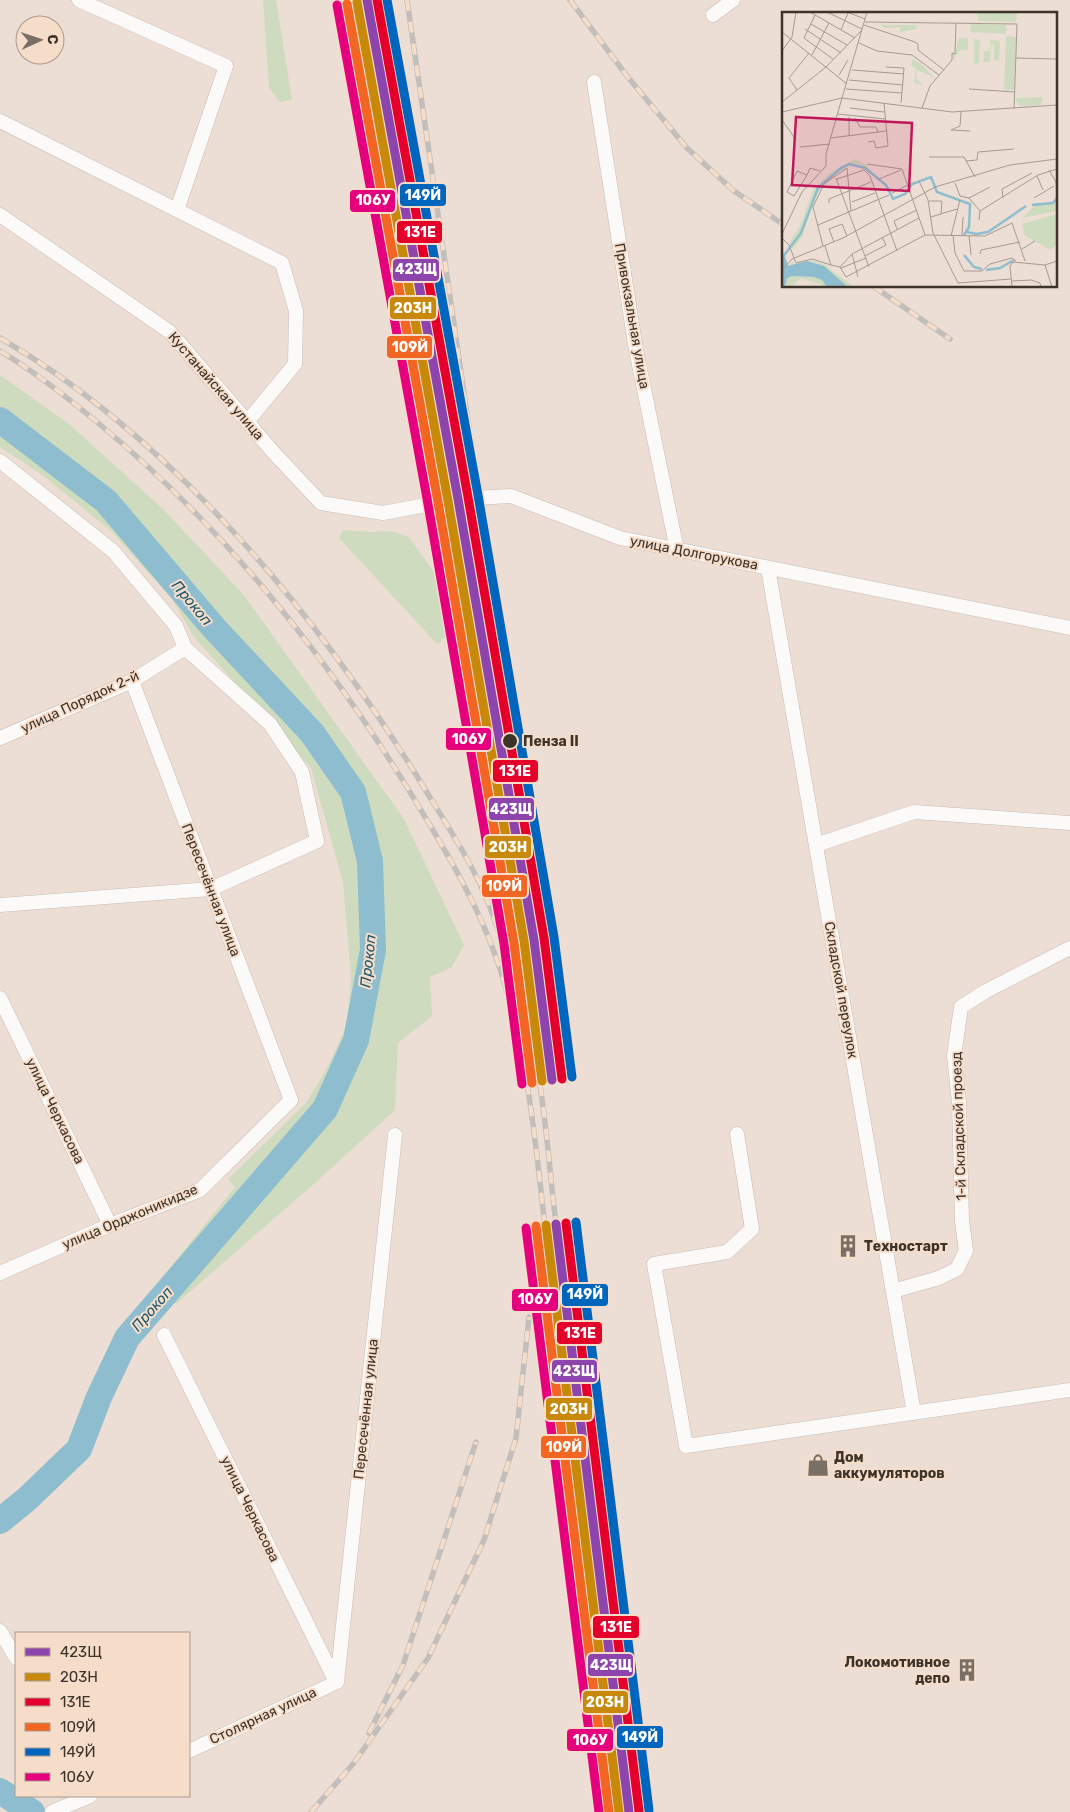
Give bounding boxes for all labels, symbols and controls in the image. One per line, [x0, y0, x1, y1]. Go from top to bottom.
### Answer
inset map [782, 12, 1058, 288]
north arrow [15, 15, 65, 65]
text: С [44, 34, 61, 45]
line badge: 149Й [399, 183, 447, 207]
text: 149Й [405, 186, 441, 204]
line badge: 106У [349, 189, 396, 213]
text: 106У [356, 192, 391, 209]
line badge: 131Е [396, 220, 443, 244]
text: 131Е [404, 224, 436, 241]
street label: Привокзальная улица [611, 242, 653, 390]
line badge: 423Щ [392, 258, 440, 282]
text: 423Щ [395, 261, 437, 278]
line badge: 203Н [389, 296, 437, 320]
text: 203Н [394, 300, 432, 317]
street label: Кустанайская улица [165, 329, 267, 443]
line badge: 109Й [386, 335, 433, 359]
text: 109Й [392, 338, 428, 356]
street label: улица Долгорукова [629, 532, 759, 574]
water label: Прокоп [168, 577, 216, 629]
street label: улица Порядок 2-й [18, 667, 142, 737]
line badge: 106У [445, 727, 492, 751]
text: 106У [452, 731, 487, 748]
marker: Пенза II [501, 732, 519, 750]
place label: Пенза II [523, 733, 579, 750]
line badge: 131Е [492, 759, 539, 783]
text: 131Е [499, 763, 531, 780]
line badge: 423Щ [488, 797, 535, 821]
text: 423Щ [490, 801, 532, 818]
street label: Пересечённая улица [178, 821, 244, 959]
line badge: 203Н [484, 835, 532, 859]
text: 203Н [489, 839, 527, 856]
line badge: 109Й [481, 874, 528, 898]
text: 109Й [486, 877, 522, 895]
street label: Складской переулок [821, 920, 862, 1060]
water label: Прокоп [356, 933, 380, 988]
street label: 1-й Складской проезд [948, 1051, 970, 1201]
street label: улица Черкасова [22, 1055, 88, 1167]
street label: улица Орджоникидзе [60, 1181, 200, 1253]
building icon: Техностарт [835, 1233, 861, 1259]
place label: Техностарт [864, 1238, 948, 1255]
water label: Прокоп [128, 1283, 176, 1335]
line badge: 149Й [561, 1283, 609, 1307]
text: 149Й [567, 1285, 603, 1303]
line badge: 106У [511, 1288, 559, 1312]
text: 106У [518, 1291, 553, 1308]
line badge: 131Е [556, 1321, 603, 1345]
text: 131Е [564, 1325, 596, 1342]
street label: Пересечённая улица [350, 1338, 382, 1480]
line badge: 423Щ [551, 1359, 598, 1383]
text: 423Щ [553, 1363, 595, 1380]
line badge: 203Н [545, 1397, 593, 1421]
text: 203Н [550, 1401, 588, 1418]
line badge: 109Й [540, 1435, 587, 1459]
text: 109Й [546, 1438, 582, 1456]
place label: Дом аккумуляторов [834, 1449, 945, 1482]
shop icon: Дом аккумуляторов [805, 1452, 831, 1478]
street label: улица Черкасова [217, 1453, 283, 1565]
line badge: 131Е [592, 1615, 640, 1639]
text: 131Е [600, 1619, 632, 1636]
legend [15, 1632, 190, 1797]
text: 423Щ [60, 1643, 102, 1661]
line badge: 423Щ [587, 1653, 634, 1677]
place label: Локомотивное депо [844, 1654, 950, 1687]
text: 423Щ [590, 1657, 632, 1674]
building icon: Локомотивное депо [954, 1657, 980, 1683]
text: 203Н [60, 1668, 98, 1686]
street label: Столярная улица [207, 1684, 319, 1748]
line badge: 203Н [582, 1690, 629, 1714]
text: 131Е [60, 1693, 91, 1711]
text: 203Н [586, 1694, 624, 1711]
text: 109Й [60, 1718, 96, 1736]
line badge: 149Й [616, 1725, 664, 1749]
line badge: 106У [566, 1728, 614, 1752]
text: 149Й [622, 1728, 658, 1746]
text: 106У [573, 1732, 608, 1749]
text: 149Й [60, 1743, 96, 1761]
text: 106У [60, 1768, 94, 1786]

